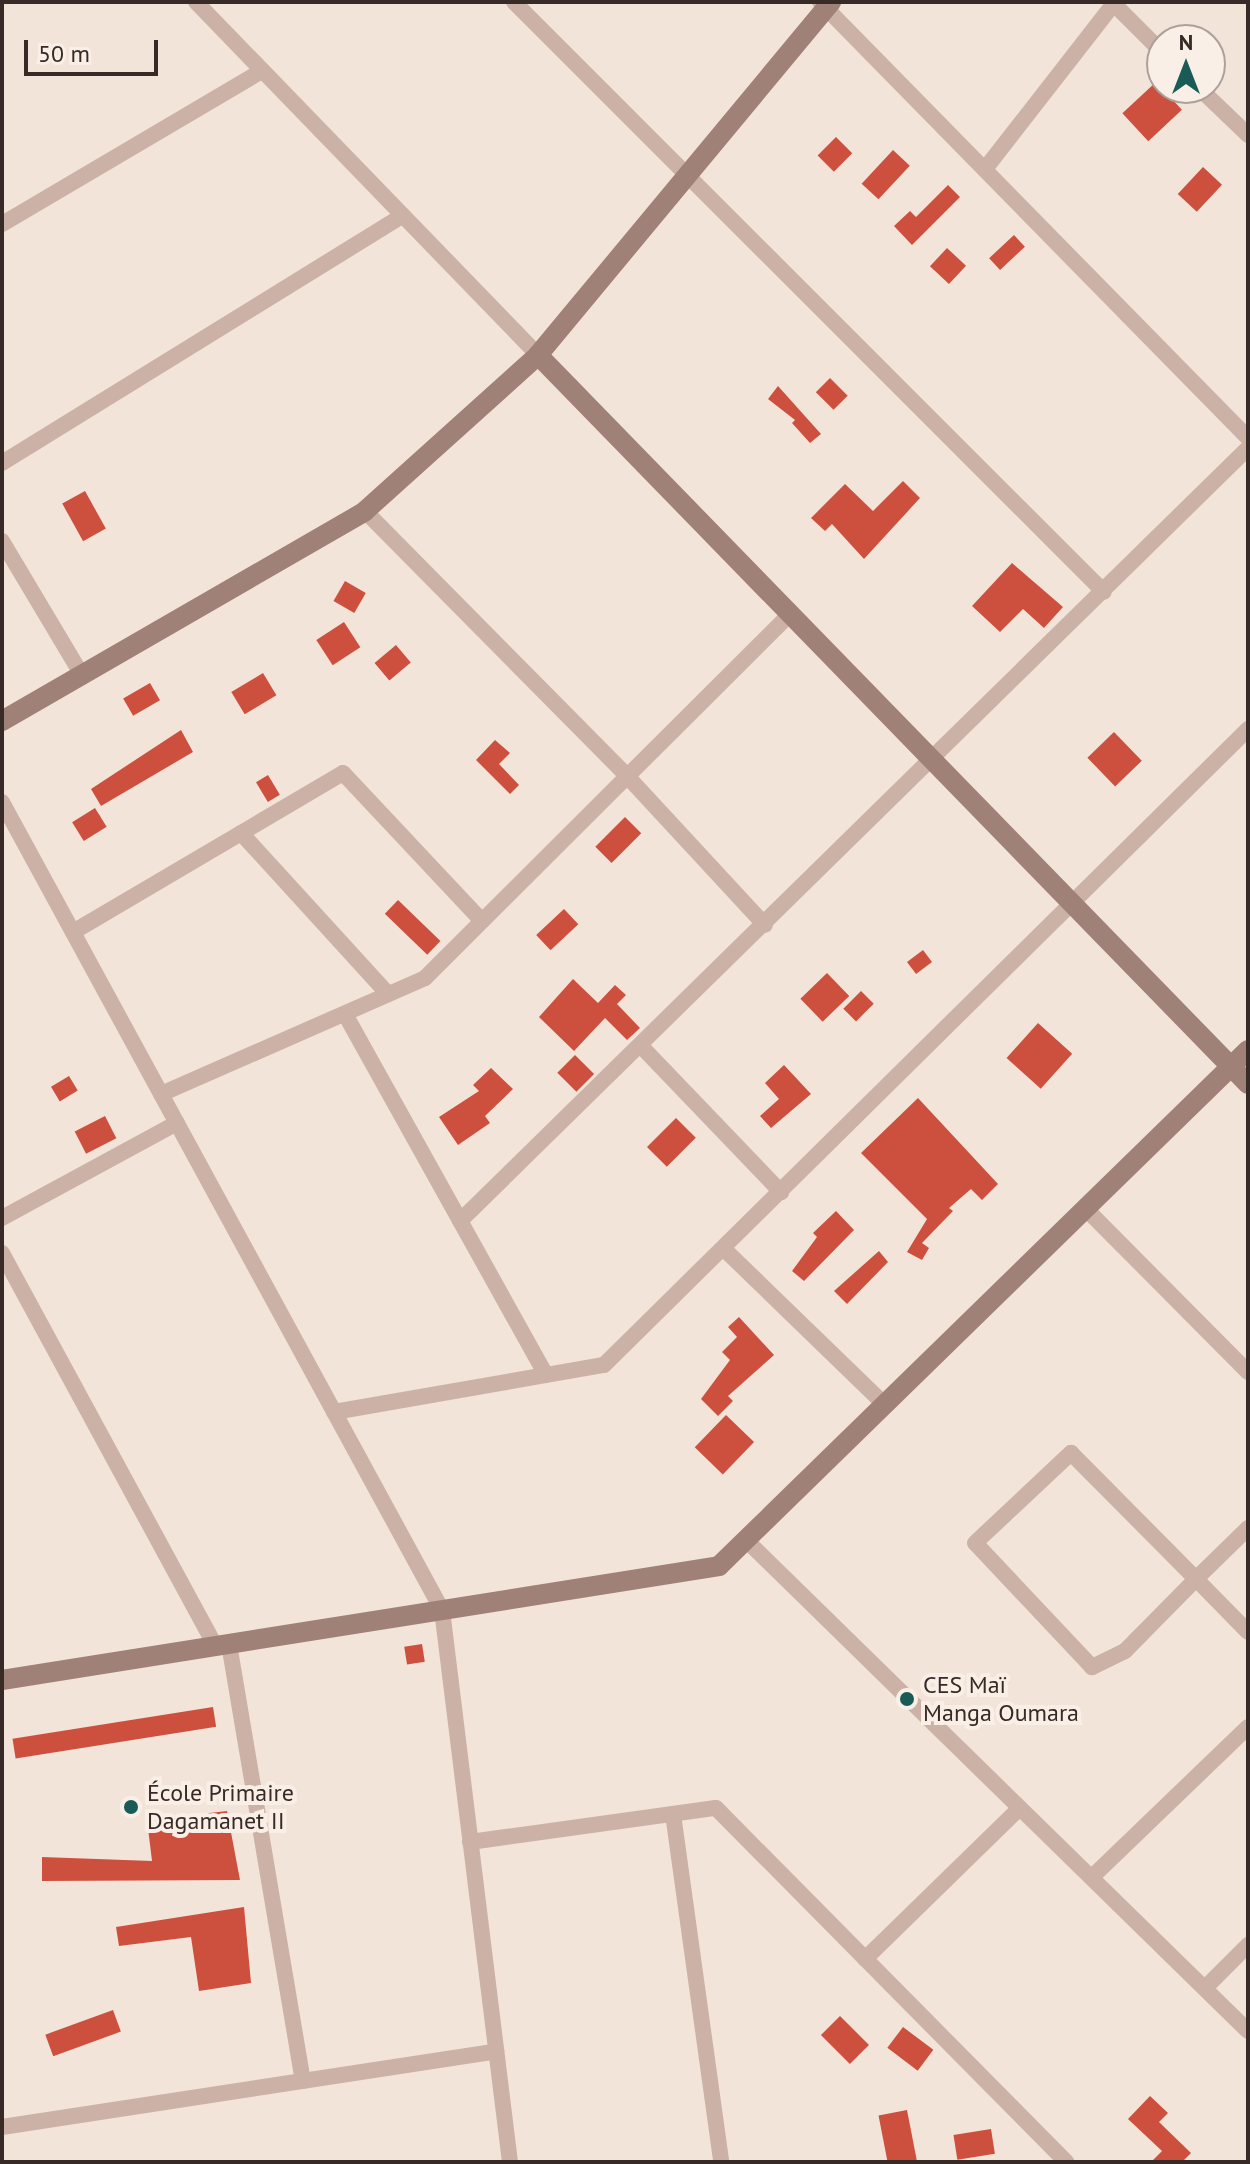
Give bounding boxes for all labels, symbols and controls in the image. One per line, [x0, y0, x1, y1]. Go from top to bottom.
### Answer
scale bar [28, 24, 162, 74]
north arrow [1146, 24, 1226, 104]
text: N [1179, 28, 1193, 56]
text: 50 m [38, 38, 90, 69]
place label: CES Maï Manga Oumara [923, 1671, 1079, 1727]
marker: CES Maï Manga Oumara [898, 1690, 916, 1708]
place label: École Primaire Dagamanet II [147, 1779, 294, 1835]
marker: École Primaire Dagamanet II [122, 1798, 140, 1816]

